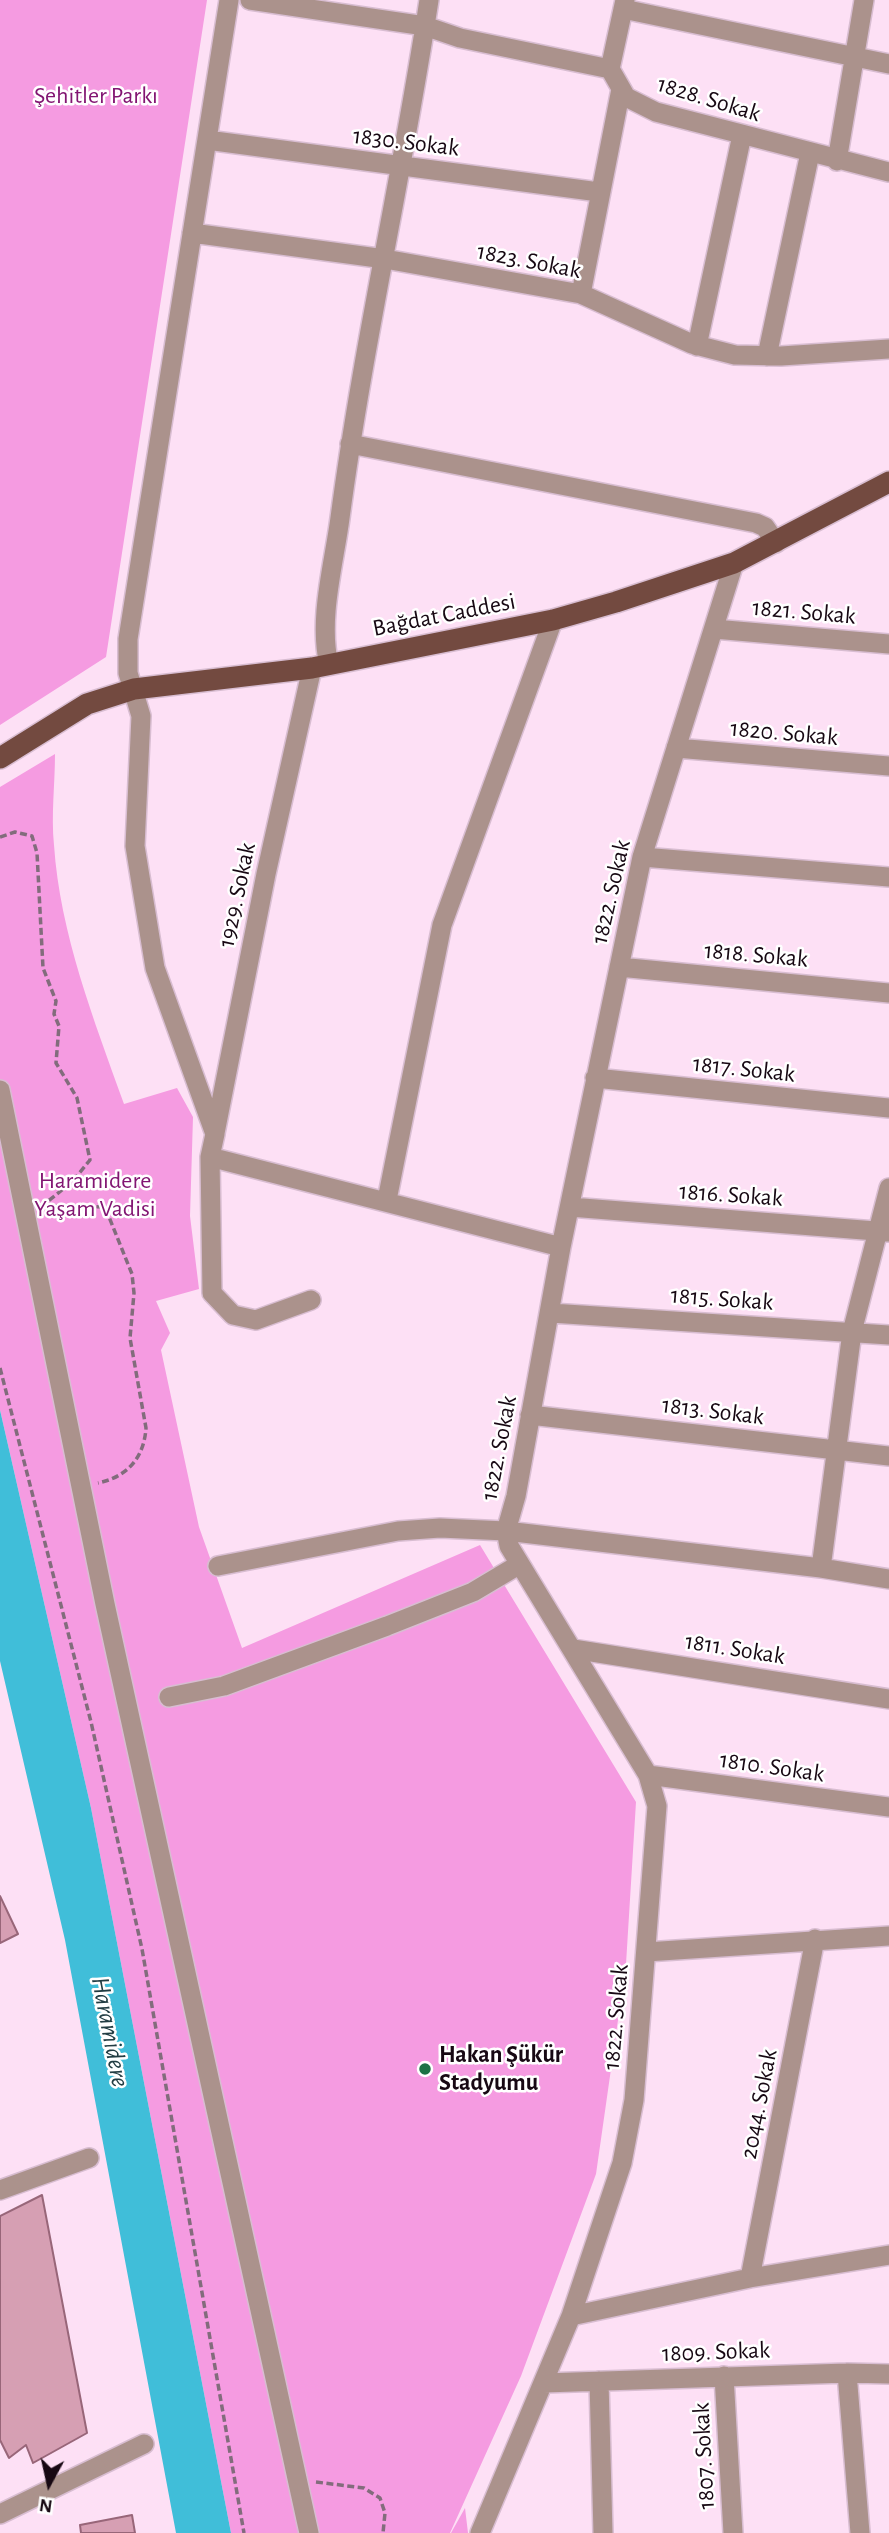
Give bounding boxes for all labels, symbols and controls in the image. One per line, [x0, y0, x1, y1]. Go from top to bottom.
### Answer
street label: 1828. Sokak [654, 70, 764, 128]
park label: Şehitler Parkı [34, 82, 158, 110]
street label: 1830. Sokak [351, 121, 461, 163]
street label: 1823. Sokak [475, 237, 583, 285]
street label: Bağdat Caddesi [370, 587, 518, 643]
street label: 1821. Sokak [751, 593, 857, 631]
street label: 1820. Sokak [729, 714, 839, 752]
street label: 1822. Sokak [585, 837, 637, 947]
street label: 1929. Sokak [212, 840, 262, 950]
street label: 1818. Sokak [703, 936, 809, 974]
street label: 1817. Sokak [692, 1049, 796, 1089]
park label: Haramidere Yaşam Vadisi [34, 1167, 156, 1223]
street label: 1816. Sokak [678, 1177, 784, 1213]
street label: 1815. Sokak [670, 1281, 774, 1317]
street label: 1813. Sokak [660, 1390, 766, 1432]
street label: 1822. Sokak [475, 1393, 523, 1503]
street label: 1811. Sokak [683, 1627, 787, 1671]
street label: 1810. Sokak [718, 1745, 826, 1789]
street label: 1822. Sokak [597, 1963, 635, 2071]
water label: Haramidere [84, 1974, 136, 2090]
place label: Hakan Şükür Stadyumu [439, 2041, 563, 2097]
street label: 2044. Sokak [734, 2047, 784, 2161]
marker: Hakan Şükür Stadyumu [417, 2061, 433, 2077]
street label: 1809. Sokak [661, 2336, 771, 2368]
street label: 1807. Sokak [687, 2402, 721, 2510]
north arrow [14, 2449, 84, 2519]
text: N [38, 2495, 54, 2516]

